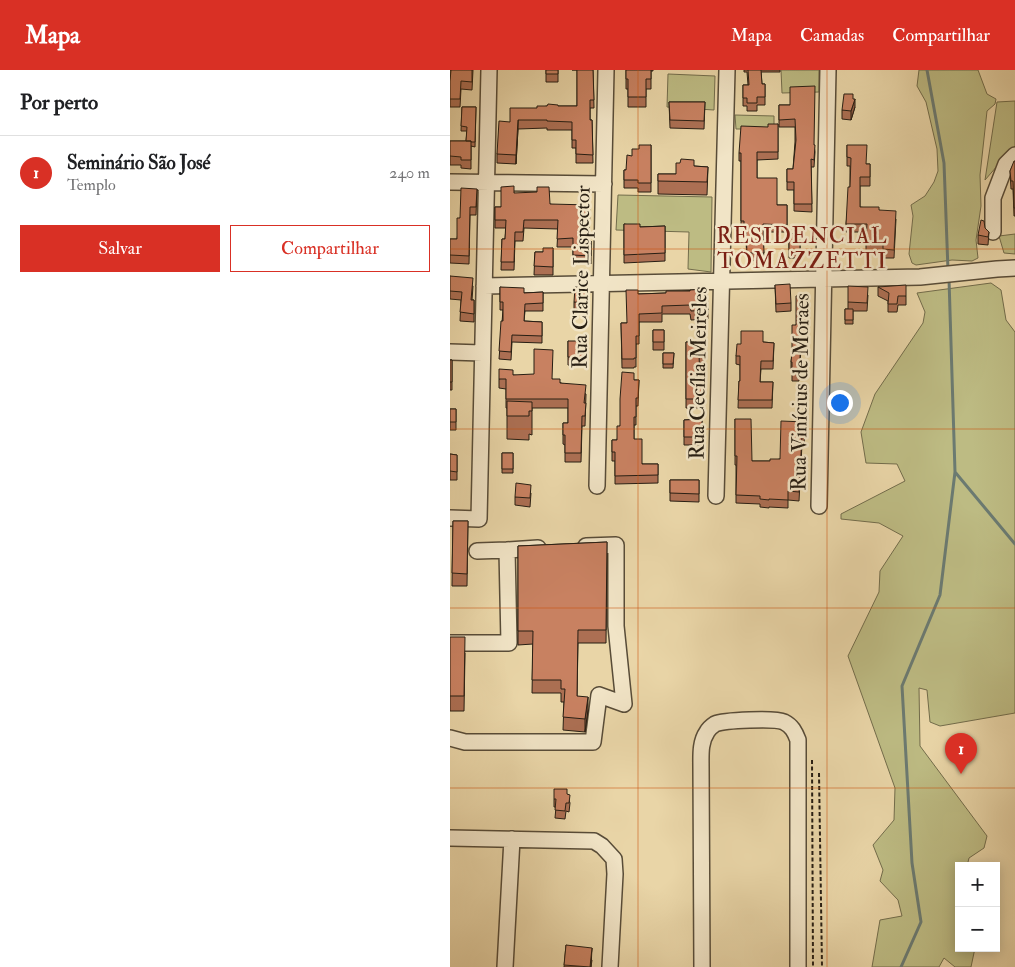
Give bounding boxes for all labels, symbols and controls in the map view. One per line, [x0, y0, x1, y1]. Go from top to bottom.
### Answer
text: Mapa [25, 20, 80, 51]
text: Mapa [731, 24, 772, 47]
text: Camadas [800, 24, 864, 47]
text: Compartilhar [892, 24, 990, 47]
text: Por perto [20, 89, 98, 116]
text: Seminário São José [67, 151, 211, 175]
text: 1 [33, 163, 39, 183]
text: 240 m [389, 163, 430, 183]
text: Templo [67, 175, 116, 195]
street label: Rua Clarice Lispector [566, 185, 597, 369]
district label: RESIDENCIAL TOMAZZETTI [716, 222, 888, 275]
button: Salvar [20, 225, 220, 272]
button: Compartilhar [230, 225, 430, 272]
street label: Rua Cecília Meireles [683, 286, 714, 460]
street label: Rua Vinícius de Moraes [785, 293, 816, 491]
your location [827, 390, 853, 416]
pin: 1 [945, 733, 977, 774]
map controls [955, 862, 1000, 952]
button: + [955, 862, 1000, 907]
button: − [955, 907, 1000, 952]

